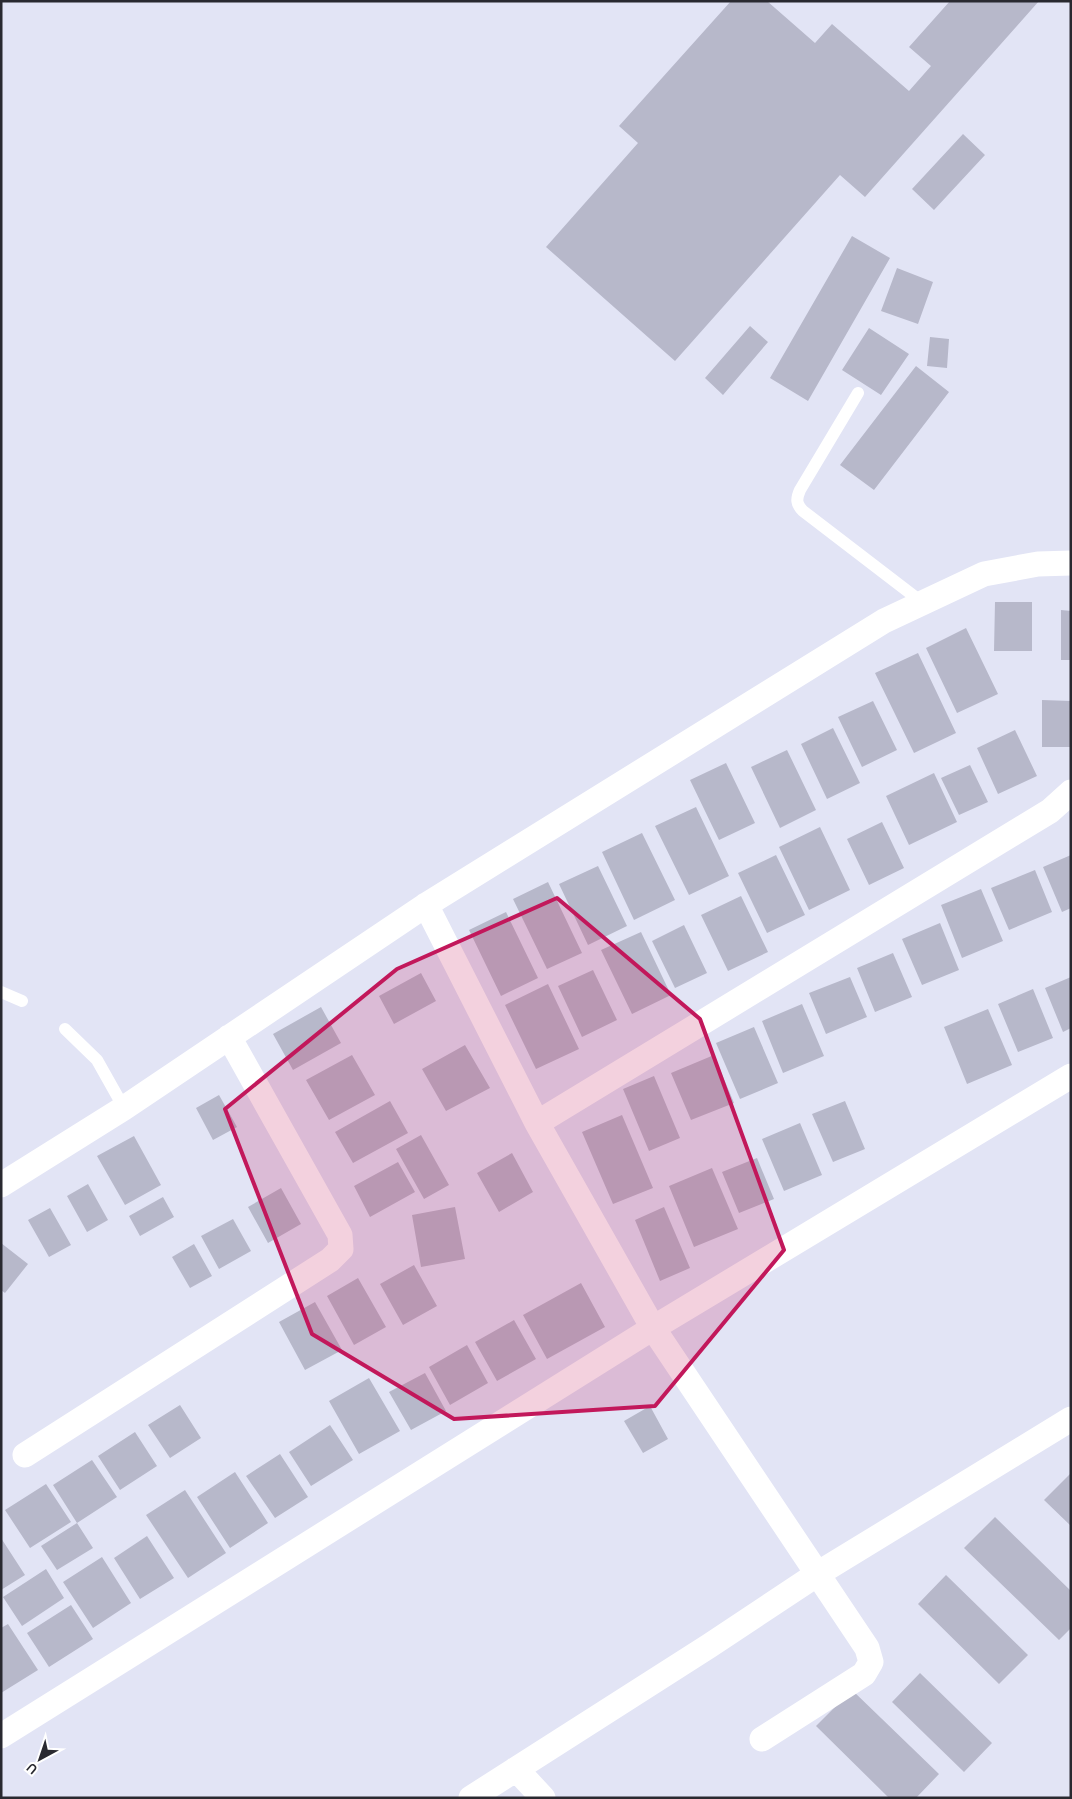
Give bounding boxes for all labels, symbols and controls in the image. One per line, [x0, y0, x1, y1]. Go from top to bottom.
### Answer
north arrow [15, 1734, 65, 1784]
text: U [23, 1759, 41, 1778]

